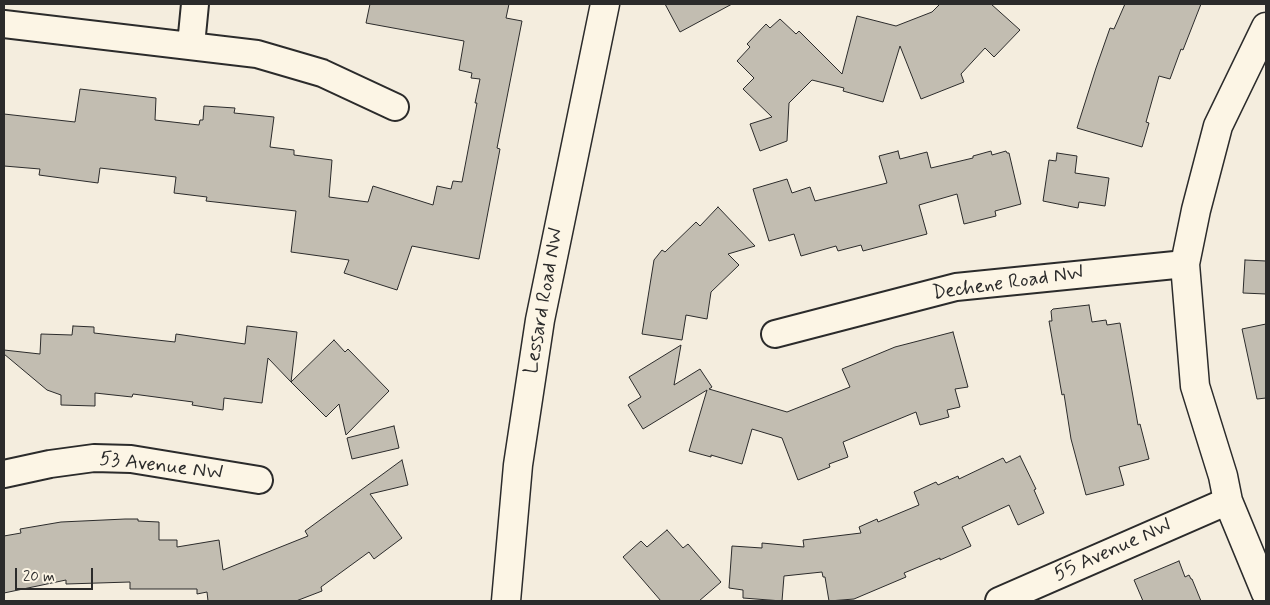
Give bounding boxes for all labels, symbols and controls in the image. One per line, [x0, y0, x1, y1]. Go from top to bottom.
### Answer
street label: Lessard Road NW [520, 226, 570, 376]
street label: Dechene Road NW [931, 262, 1085, 306]
street label: 53 Avenue NW [98, 448, 224, 486]
street label: 55 Avenue NW [1051, 514, 1175, 588]
scale bar [18, 558, 95, 590]
text: 20 m [23, 567, 55, 587]

